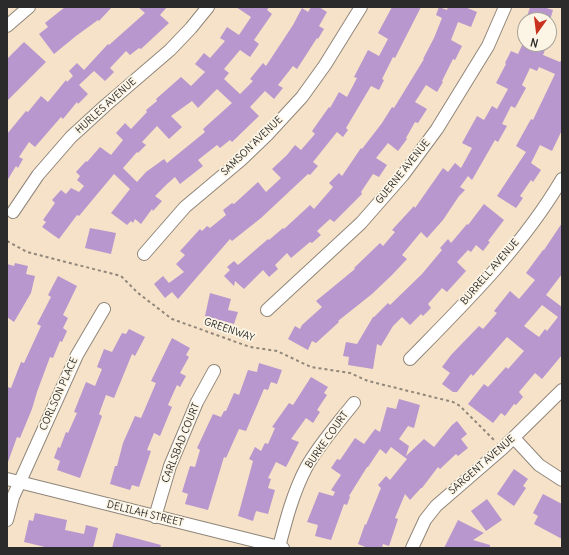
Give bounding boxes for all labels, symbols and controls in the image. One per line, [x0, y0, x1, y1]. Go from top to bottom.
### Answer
north arrow [517, 12, 557, 52]
text: N [529, 35, 540, 50]
street label: HURLES AVENUE [73, 76, 139, 136]
street label: SAMSON AVENUE [219, 114, 285, 178]
street label: GUERNE AVENUE [373, 137, 433, 207]
street label: BURRELL AVENUE [458, 237, 522, 307]
street label: GREENWAY [202, 316, 256, 344]
street label: CORLSON PLACE [38, 356, 80, 432]
street label: CARLSBAD COURT [159, 401, 203, 485]
street label: BURKE COURT [303, 409, 351, 471]
street label: SARGENT AVENUE [446, 433, 518, 497]
street label: DELILAH STREET [106, 499, 184, 529]

